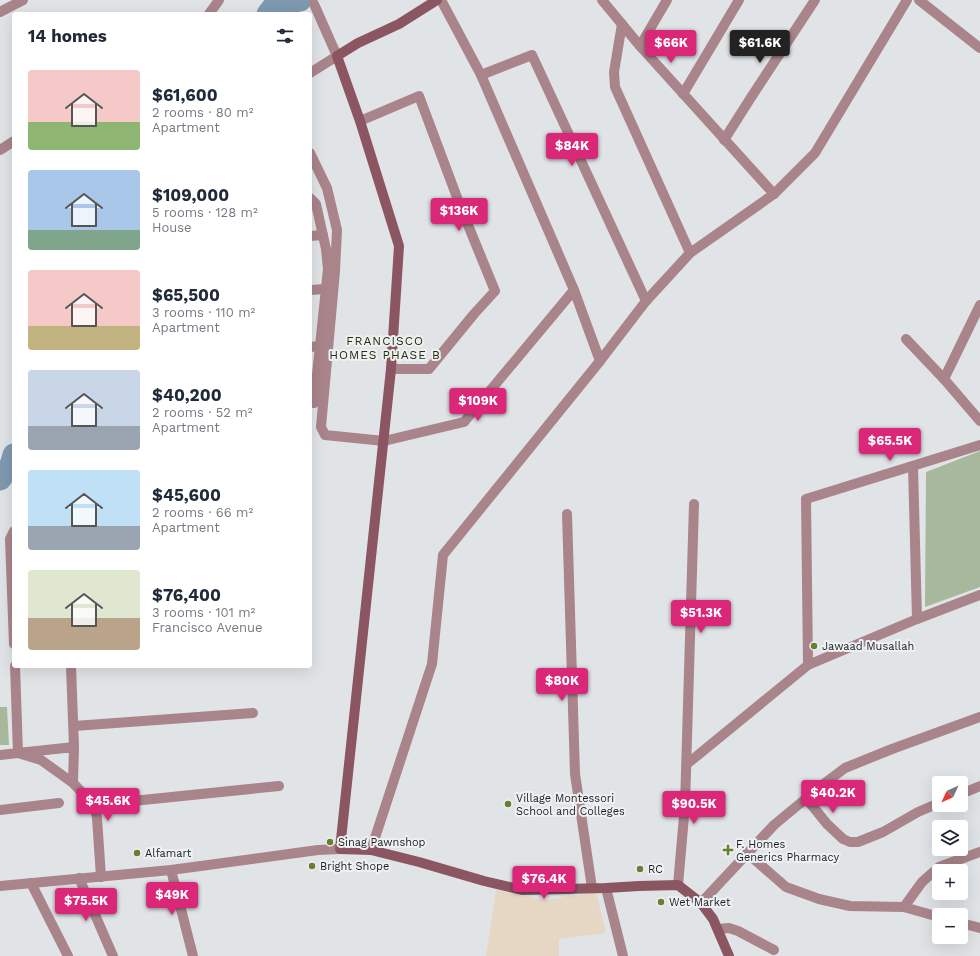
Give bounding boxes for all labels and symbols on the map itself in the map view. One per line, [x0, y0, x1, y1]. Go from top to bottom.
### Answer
pin: $66K [647, 30, 695, 64]
pin: $61.6K [727, 30, 793, 64]
pin: $84K [548, 133, 596, 167]
pin: $136K [431, 198, 487, 232]
district label: FRANCISCO HOMES PHASE B [329, 334, 441, 362]
pin: $109K [450, 388, 506, 422]
pin: $65.5K [857, 428, 923, 462]
pin: $51.3K [668, 600, 734, 634]
place label: Jawaad Musallah [822, 640, 914, 653]
marker: Jawaad Musallah [809, 641, 819, 651]
pin: $80K [538, 668, 586, 702]
north arrow [932, 776, 968, 812]
pin: $40.2K [800, 780, 866, 814]
pin: $45.6K [75, 788, 141, 822]
pin: $90.5K [661, 791, 727, 825]
place label: Village Montessori School and Colleges [516, 792, 625, 818]
marker: Village Montessori School and Colleges [503, 799, 513, 809]
place label: Sinag Pawnshop [338, 836, 426, 849]
marker: Sinag Pawnshop [325, 837, 335, 847]
place label: F. Homes Generics Pharmacy [736, 838, 839, 864]
marker: F. Homes Generics Pharmacy [723, 845, 733, 855]
place label: Alfamart [145, 847, 192, 860]
marker: Alfamart [132, 848, 142, 858]
place label: Bright Shope [320, 860, 389, 873]
marker: Bright Shope [307, 861, 317, 871]
place label: RC [648, 863, 663, 876]
marker: RC [635, 864, 645, 874]
pin: $76.4K [511, 866, 577, 900]
pin: $49K [148, 882, 196, 916]
pin: $75.5K [53, 888, 119, 922]
place label: Wet Market [669, 896, 731, 909]
marker: Wet Market [656, 897, 666, 907]

